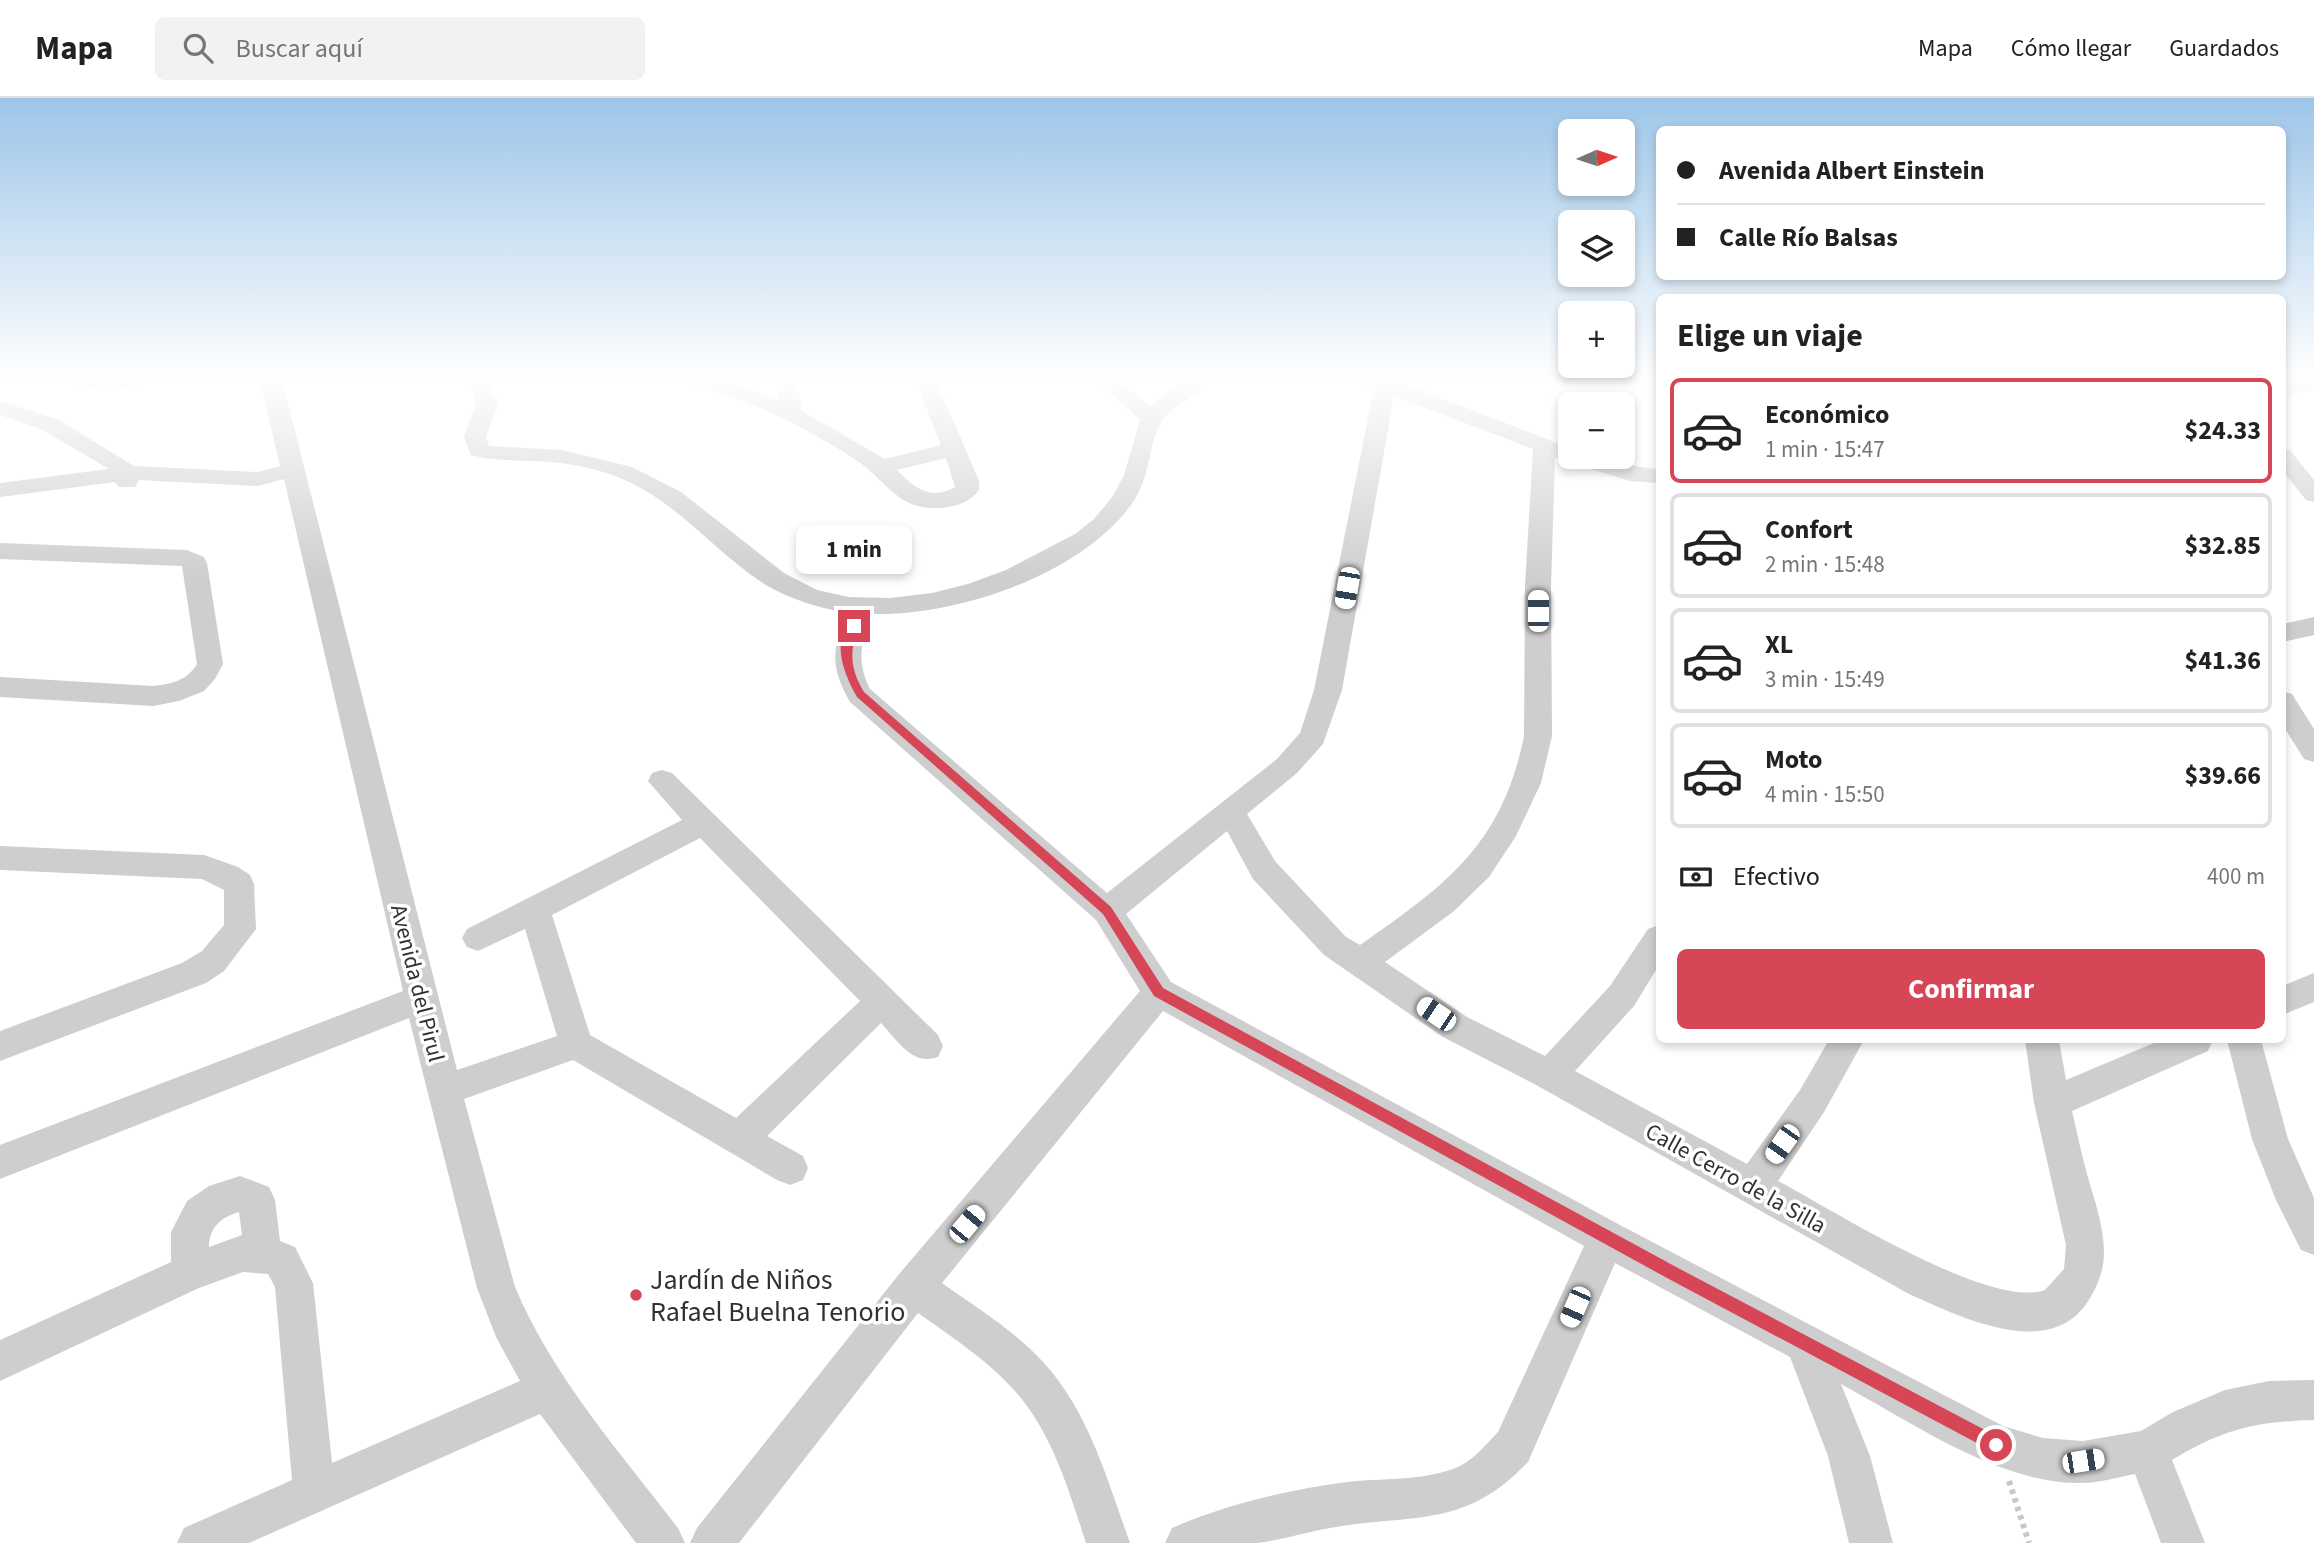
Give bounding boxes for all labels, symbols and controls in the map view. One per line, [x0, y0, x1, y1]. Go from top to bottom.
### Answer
search box [155, 17, 645, 80]
text: Mapa [35, 25, 113, 72]
icon: search [179, 29, 217, 67]
text: Buscar aquí [235, 30, 363, 67]
text: Mapa [1918, 31, 1973, 66]
text: Cómo llegar [2011, 31, 2131, 66]
text: Guardados [2169, 31, 2279, 66]
north arrow [1558, 119, 1634, 196]
map controls [1558, 119, 1635, 469]
text: Avenida Albert Einstein [1719, 152, 1985, 189]
button: layers [1558, 210, 1635, 287]
text: Calle Río Balsas [1719, 219, 1898, 256]
button: + [1558, 301, 1635, 378]
text: Elige un viaje [1677, 313, 1863, 359]
button: − [1558, 392, 1635, 469]
text: Económico [1765, 396, 1890, 433]
icon: car [1681, 399, 1744, 462]
text: $24.33 [2185, 412, 2261, 449]
text: 1 min · 15:47 [1765, 433, 1885, 466]
text: Confort [1765, 511, 1853, 548]
icon: car [1681, 514, 1744, 577]
callout: 1 min [796, 524, 912, 574]
text: $32.85 [2185, 527, 2261, 564]
text: 1 min [826, 533, 882, 566]
text: 2 min · 15:48 [1765, 548, 1885, 581]
car [1334, 565, 1361, 611]
car [1528, 590, 1549, 632]
route end [838, 610, 870, 642]
text: XL [1765, 626, 1793, 663]
icon: car [1681, 629, 1744, 692]
text: $41.36 [2185, 642, 2261, 679]
text: 3 min · 15:49 [1765, 663, 1885, 696]
text: Moto [1765, 741, 1822, 778]
icon: car [1681, 744, 1744, 807]
text: $39.66 [2185, 757, 2261, 794]
text: 4 min · 15:50 [1765, 778, 1885, 811]
icon: cash [1677, 858, 1715, 896]
text: Efectivo [1733, 858, 1820, 895]
text: 400 m [2207, 860, 2265, 893]
street label: Avenida del Pirul [382, 901, 453, 1065]
button: Confirmar [1677, 949, 2265, 1029]
car [1413, 994, 1460, 1034]
street label: Calle Cerro de la Silla [1639, 1115, 1832, 1242]
car [1762, 1121, 1803, 1167]
car [946, 1201, 989, 1247]
place label: Jardín de Niños Rafael Buelna Tenorio [650, 1260, 905, 1332]
car [1557, 1284, 1594, 1330]
marker: Jardín de Niños Rafael Buelna Tenorio [628, 1287, 644, 1303]
route start [1980, 1429, 2012, 1461]
car [2061, 1447, 2106, 1475]

